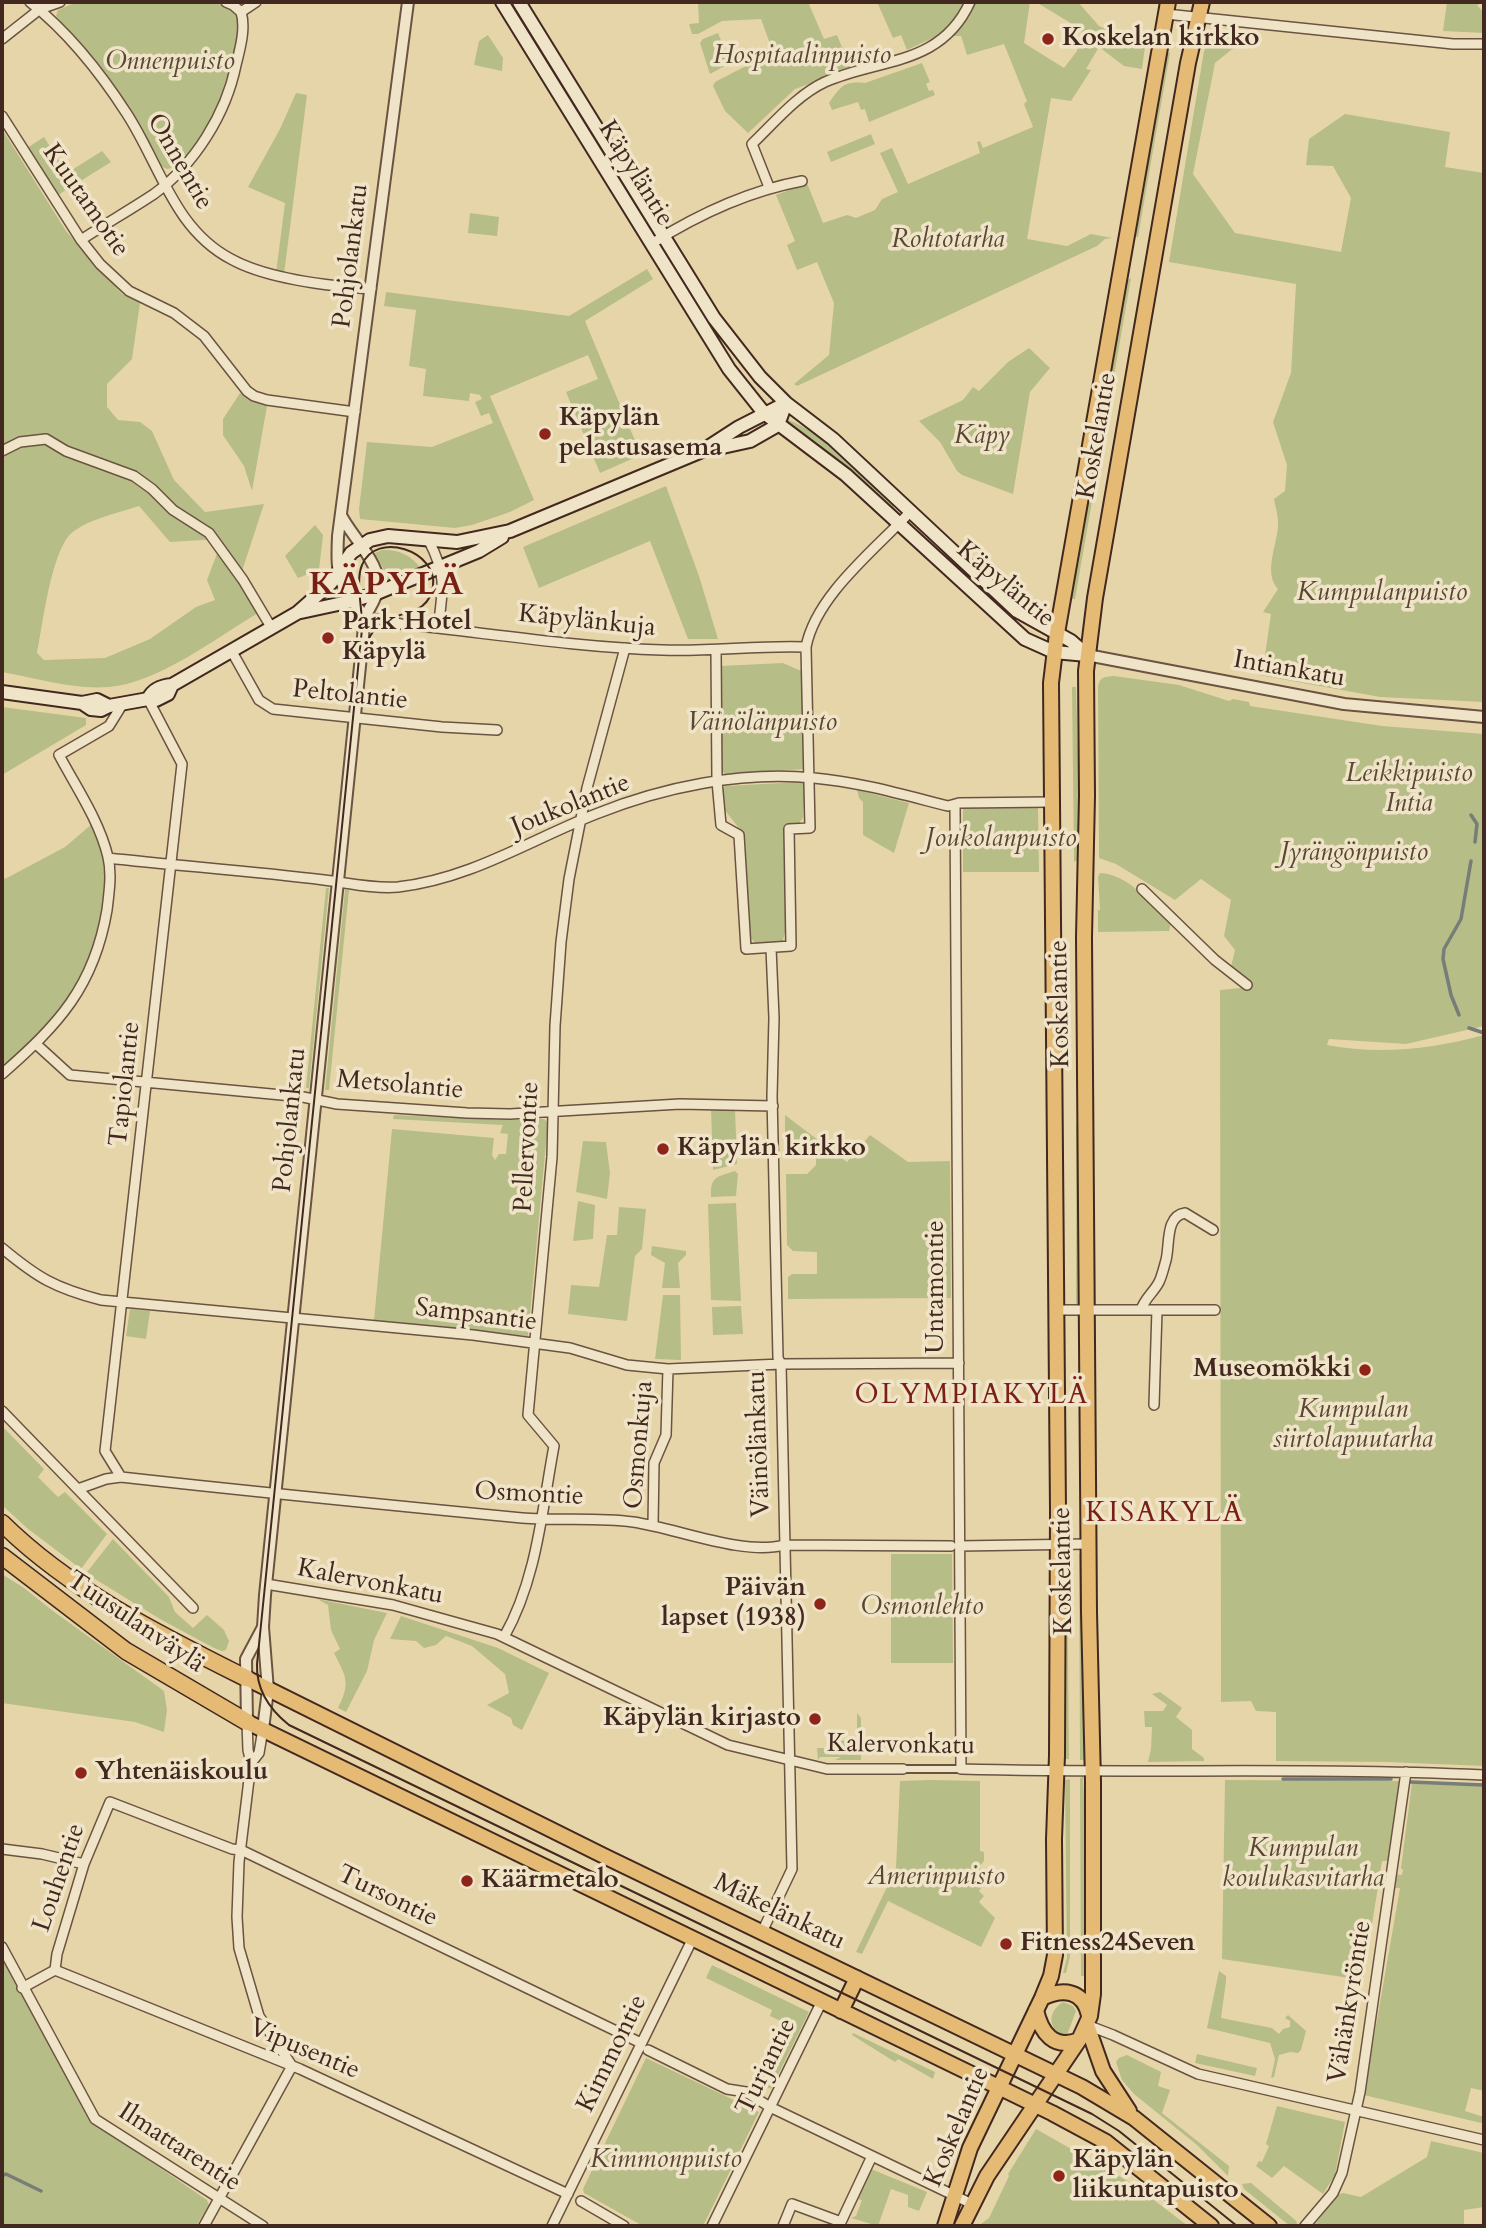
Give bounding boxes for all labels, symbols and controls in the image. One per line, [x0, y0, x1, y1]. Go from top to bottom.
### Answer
place label: Koskelan kirkko [1062, 23, 1260, 55]
marker: Koskelan kirkko [1040, 31, 1056, 47]
park label: Hospitaalinpuisto [713, 41, 891, 73]
park label: Onnenpuisto [105, 47, 235, 79]
street label: Onnentie [139, 108, 219, 216]
street label: Käpyläntie [590, 115, 680, 233]
street label: Kuutamotie [35, 139, 135, 263]
street label: Pohjolankatu [328, 182, 376, 330]
park label: Rohtotarha [891, 225, 1005, 257]
street label: Koskelantie [1072, 370, 1124, 502]
place label: Käpylän pelastusasema [559, 403, 722, 464]
park label: Käpy [954, 421, 1010, 453]
marker: Käpylän pelastusasema [537, 426, 553, 442]
street label: Käpyläntie [950, 535, 1060, 635]
district label: KÄPYLÄ [309, 566, 465, 606]
park label: Kumpulanpuisto [1297, 578, 1467, 610]
street label: Käpylänkuja [517, 599, 657, 645]
place label: Park Hotel Käpylä [342, 607, 471, 668]
marker: Park Hotel Käpylä [320, 630, 336, 646]
street label: Intiankatu [1231, 645, 1347, 695]
street label: Peltolantie [291, 674, 409, 718]
park label: Väinölänpuisto [687, 708, 837, 740]
park label: Leikkipuisto Intia [1345, 759, 1473, 820]
street label: Joukolantie [507, 768, 635, 844]
park label: Joukolanpuisto [925, 824, 1077, 856]
park label: Jyrängönpuisto [1280, 838, 1428, 870]
street label: Koskelantie [1044, 940, 1078, 1068]
street label: Tapiolantie [104, 1020, 148, 1148]
street label: Pohjolankatu [268, 1046, 314, 1194]
street label: Metsolantie [335, 1065, 465, 1107]
street label: Pellervontie [509, 1081, 547, 1213]
place label: Käpylän kirkko [677, 1133, 866, 1165]
marker: Käpylän kirkko [655, 1141, 671, 1157]
street label: Untamontie [921, 1220, 953, 1354]
street label: Sampsantie [413, 1293, 539, 1339]
place label: Museomökki [1193, 1354, 1351, 1386]
marker: Museomökki [1357, 1362, 1373, 1378]
street label: Väinölänkatu [742, 1370, 778, 1518]
street label: Osmonkuja [619, 1380, 661, 1510]
district label: OLYMPIAKYLÄ [856, 1380, 1088, 1414]
park label: Kumpulan siirtolapuutarha [1273, 1395, 1433, 1456]
street label: Osmontie [474, 1477, 584, 1513]
district label: KISAKYLÄ [1087, 1498, 1243, 1532]
street label: Koskelantie [1047, 1507, 1081, 1635]
street label: Kalervonkatu [294, 1554, 446, 1612]
street label: Tuusulanväylä [60, 1565, 210, 1681]
place label: Päivän lapset (1938) [661, 1573, 806, 1634]
park label: Osmonlehto [860, 1592, 984, 1624]
marker: Päivän lapset (1938) [812, 1596, 828, 1612]
place label: Käpylän kirjasto [603, 1703, 801, 1735]
marker: Käpylän kirjasto [807, 1711, 823, 1727]
street label: Kalervonkatu [827, 1729, 975, 1763]
place label: Yhtenäiskoulu [95, 1757, 268, 1789]
marker: Yhtenäiskoulu [73, 1765, 89, 1781]
street label: Louhentie [27, 1820, 93, 1936]
park label: Kumpulan koulukasvitarha [1222, 1834, 1384, 1896]
street label: Tursontie [332, 1859, 442, 1935]
park label: Amerinpuisto [867, 1862, 1005, 1894]
place label: Käärmetalo [481, 1865, 619, 1897]
street label: Mäkelänkatu [708, 1868, 850, 1958]
marker: Käärmetalo [459, 1873, 475, 1889]
street label: Vähänkyröntie [1323, 1918, 1379, 2086]
place label: Fitness24Seven [1020, 1928, 1195, 1960]
marker: Fitness24Seven [998, 1936, 1014, 1952]
street label: Kimmontie [571, 1990, 655, 2118]
street label: Vipusentie [244, 2013, 364, 2087]
street label: Turjantie [730, 2014, 804, 2120]
street label: Koskelantie [919, 2062, 997, 2192]
street label: Ilmattarentie [112, 2097, 246, 2199]
park label: Kimmonpuisto [590, 2145, 742, 2177]
place label: Käpylän liikuntapuisto [1073, 2145, 1239, 2206]
marker: Käpylän liikuntapuisto [1051, 2168, 1067, 2184]

